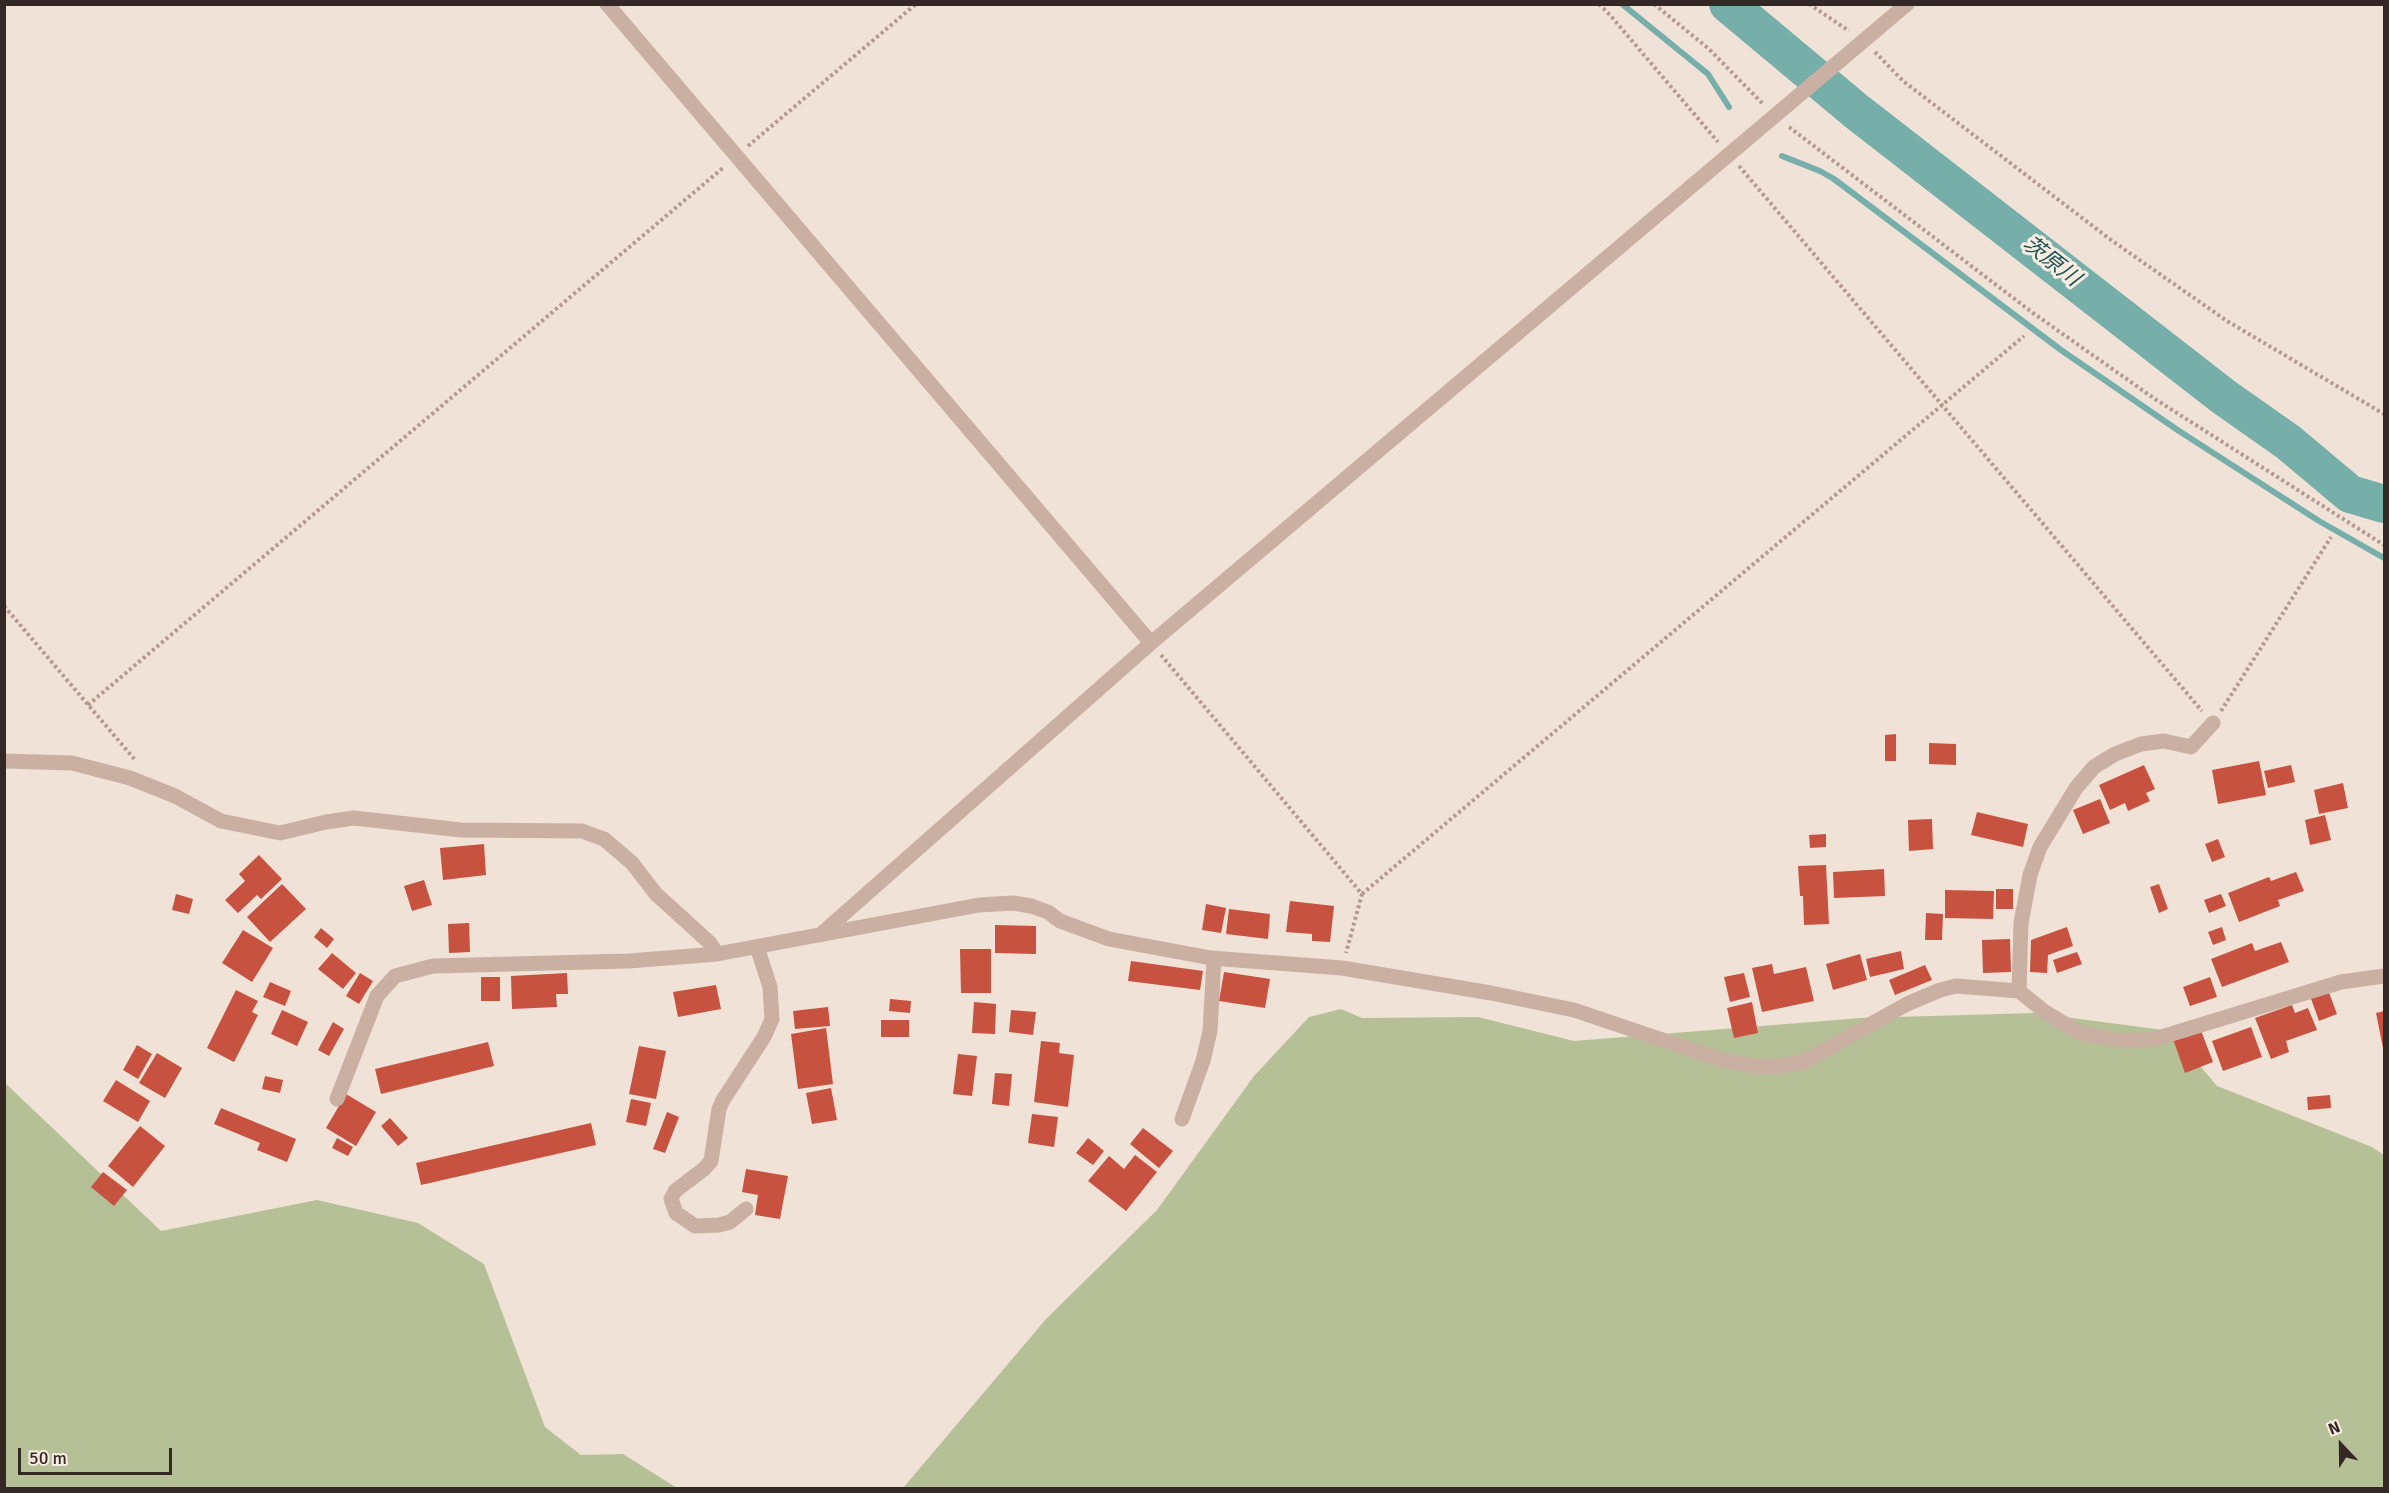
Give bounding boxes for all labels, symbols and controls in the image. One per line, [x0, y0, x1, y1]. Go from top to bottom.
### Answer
water label: 茨原川 [2017, 231, 2085, 293]
north arrow [2311, 1415, 2371, 1475]
text: N [2325, 1417, 2343, 1440]
scale bar [21, 1436, 176, 1474]
text: 50 m [29, 1447, 67, 1469]

